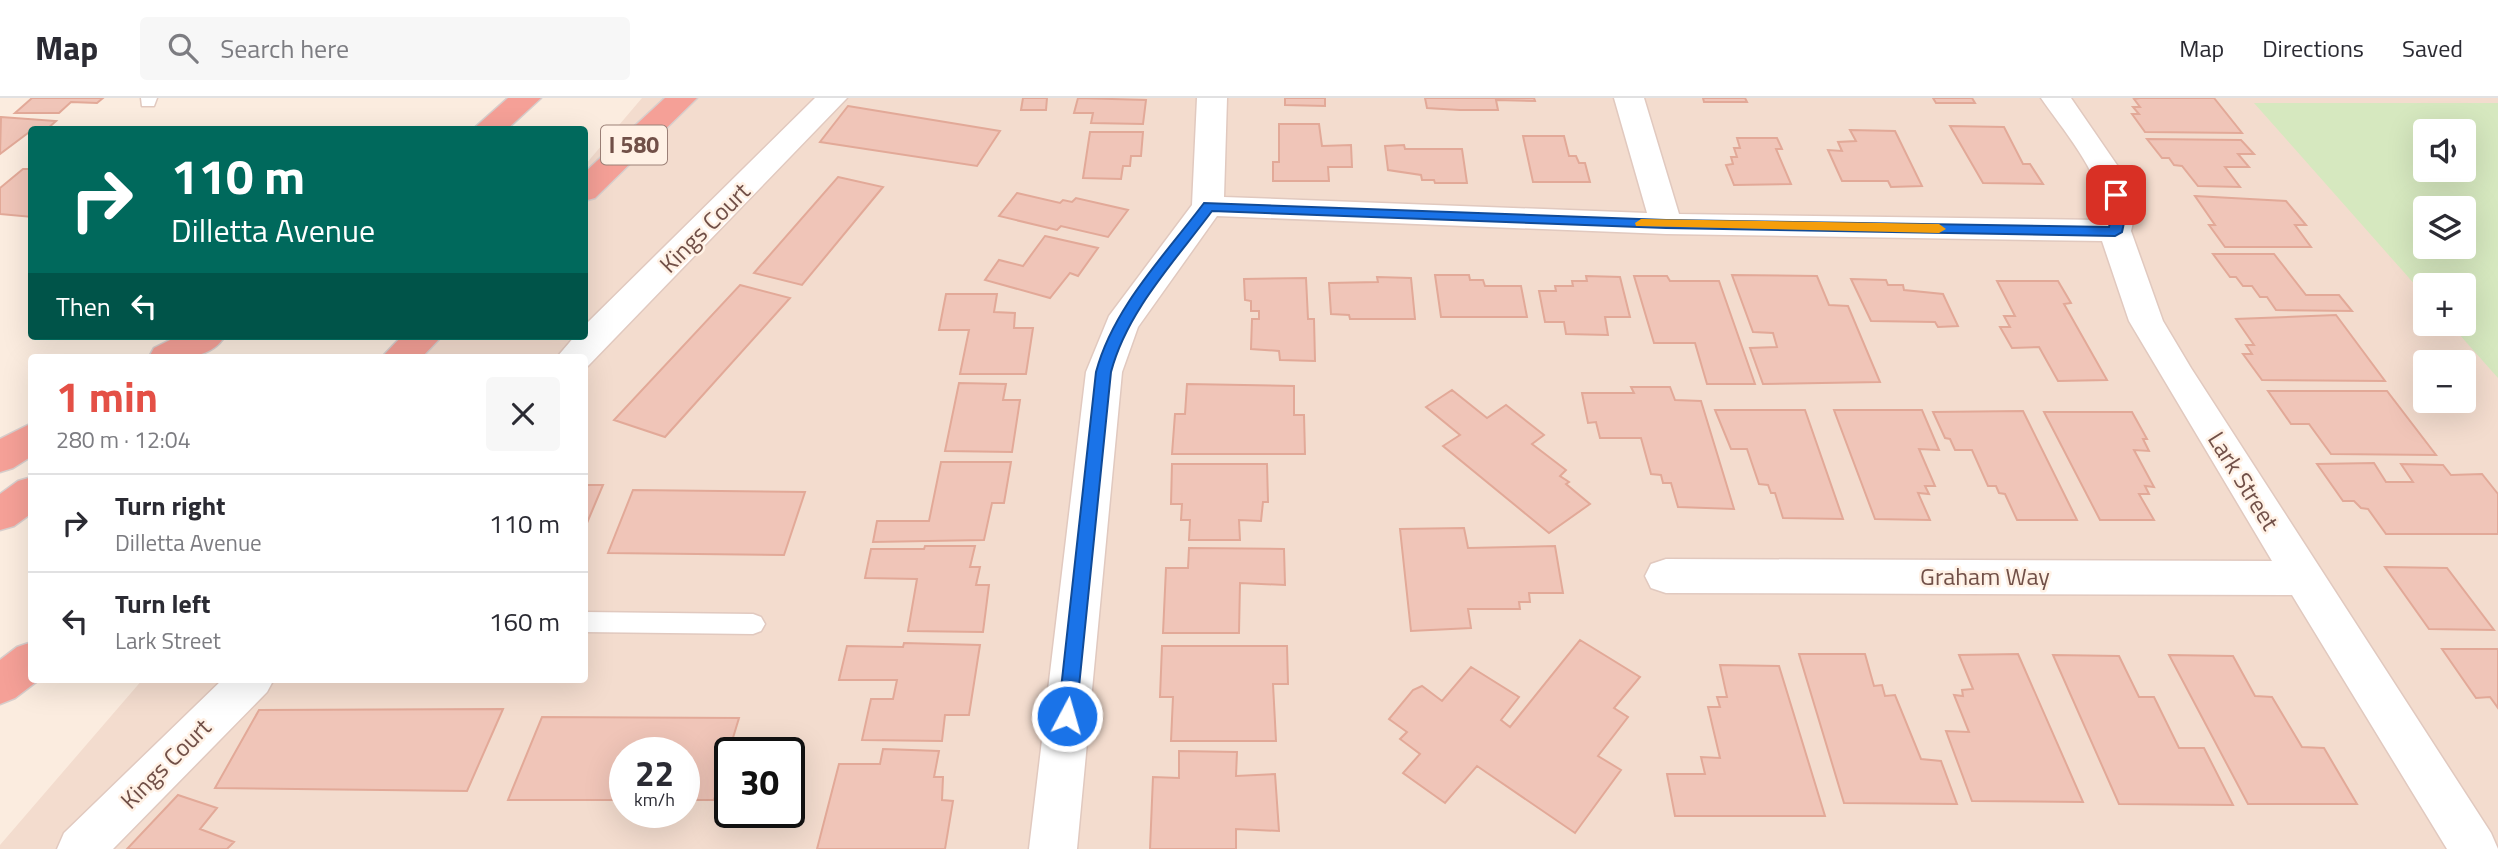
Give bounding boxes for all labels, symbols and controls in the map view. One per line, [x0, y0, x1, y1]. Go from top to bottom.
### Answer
search box [140, 17, 630, 80]
text: Map [35, 23, 98, 73]
icon: search [164, 29, 202, 67]
text: Search here [220, 29, 349, 68]
text: Map [2179, 30, 2224, 66]
text: Directions [2262, 30, 2364, 66]
text: Saved [2402, 30, 2463, 66]
map controls [2413, 119, 2476, 413]
button: sound [2413, 119, 2476, 182]
road number: I 580 [601, 126, 667, 164]
text: 110 m [171, 138, 305, 213]
icon: right [56, 154, 147, 245]
pin [2086, 165, 2146, 225]
street label: Kings Court [651, 173, 758, 281]
icon: arrive [2097, 176, 2135, 214]
button: layers [2413, 196, 2476, 259]
text: Dilletta Avenue [171, 206, 375, 254]
button: + [2413, 273, 2476, 336]
text: Then [56, 287, 111, 326]
icon: left [125, 287, 163, 325]
button: − [2413, 350, 2476, 413]
text: 1 min [56, 364, 158, 428]
button: close [486, 377, 560, 451]
text: 280 m · 12:04 [56, 422, 191, 457]
street label: Lark Street [2199, 424, 2289, 537]
text: Turn right [115, 486, 226, 525]
icon: right [56, 504, 94, 542]
text: 110 m [489, 504, 560, 543]
text: Dilletta Avenue [115, 525, 262, 560]
street label: Graham Way [1920, 558, 2050, 594]
text: Turn left [115, 584, 210, 623]
icon: left [56, 602, 94, 640]
text: 160 m [489, 602, 560, 641]
text: Lark Street [115, 623, 221, 658]
position arrow [1030, 679, 1104, 753]
street label: Kings Court [112, 709, 219, 817]
speed limit sign: 30 [714, 737, 805, 828]
text: 22 [635, 746, 674, 800]
text: km/h [634, 786, 675, 813]

